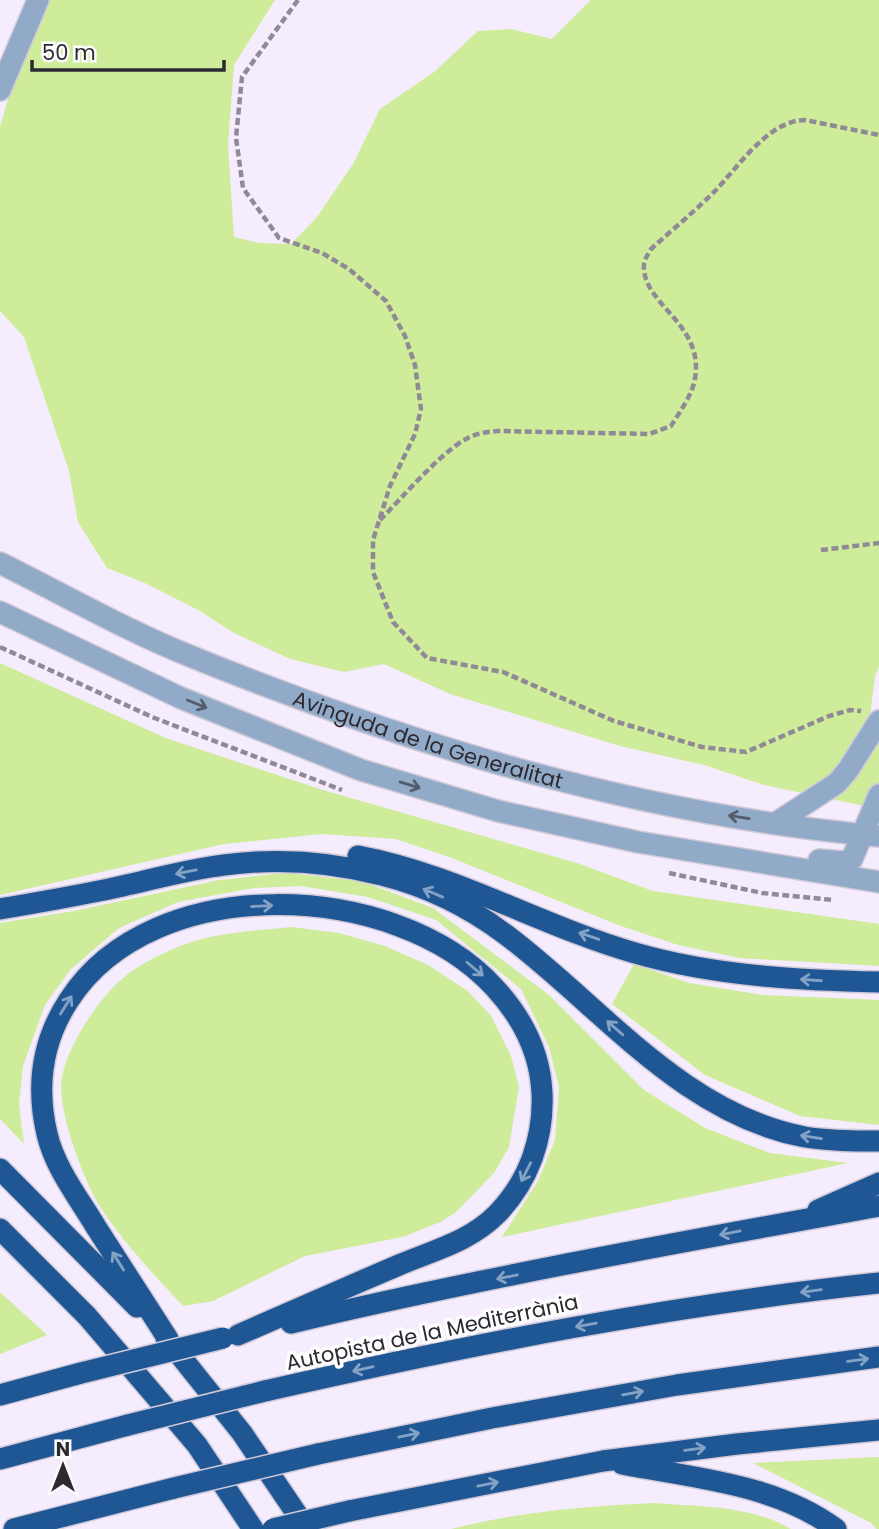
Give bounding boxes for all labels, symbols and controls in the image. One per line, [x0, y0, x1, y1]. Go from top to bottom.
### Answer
scale bar [32, 28, 224, 72]
text: 50 m [42, 38, 96, 67]
street label: Avinguda de la Generalitat [289, 683, 566, 795]
one-way arrow [186, 698, 207, 711]
one-way arrow [398, 779, 420, 792]
one-way arrow [728, 810, 750, 823]
one-way arrow [175, 866, 198, 879]
one-way arrow [423, 886, 445, 899]
one-way arrow [250, 899, 273, 912]
one-way arrow [578, 929, 600, 941]
one-way arrow [465, 961, 483, 977]
one-way arrow [800, 973, 823, 986]
one-way arrow [60, 995, 74, 1015]
one-way arrow [606, 1020, 624, 1036]
one-way arrow [800, 1130, 823, 1143]
one-way arrow [519, 1161, 532, 1182]
one-way arrow [719, 1227, 742, 1241]
one-way arrow [111, 1251, 125, 1271]
one-way arrow [496, 1271, 519, 1284]
one-way arrow [800, 1285, 823, 1298]
street label: Autopista de la Mediterrània [283, 1287, 581, 1377]
one-way arrow [575, 1319, 598, 1332]
one-way arrow [846, 1353, 869, 1366]
one-way arrow [352, 1362, 375, 1376]
one-way arrow [621, 1385, 644, 1399]
one-way arrow [397, 1428, 420, 1442]
north arrow [28, 1431, 98, 1501]
text: N [56, 1436, 70, 1463]
one-way arrow [683, 1443, 706, 1456]
one-way arrow [476, 1476, 499, 1490]

